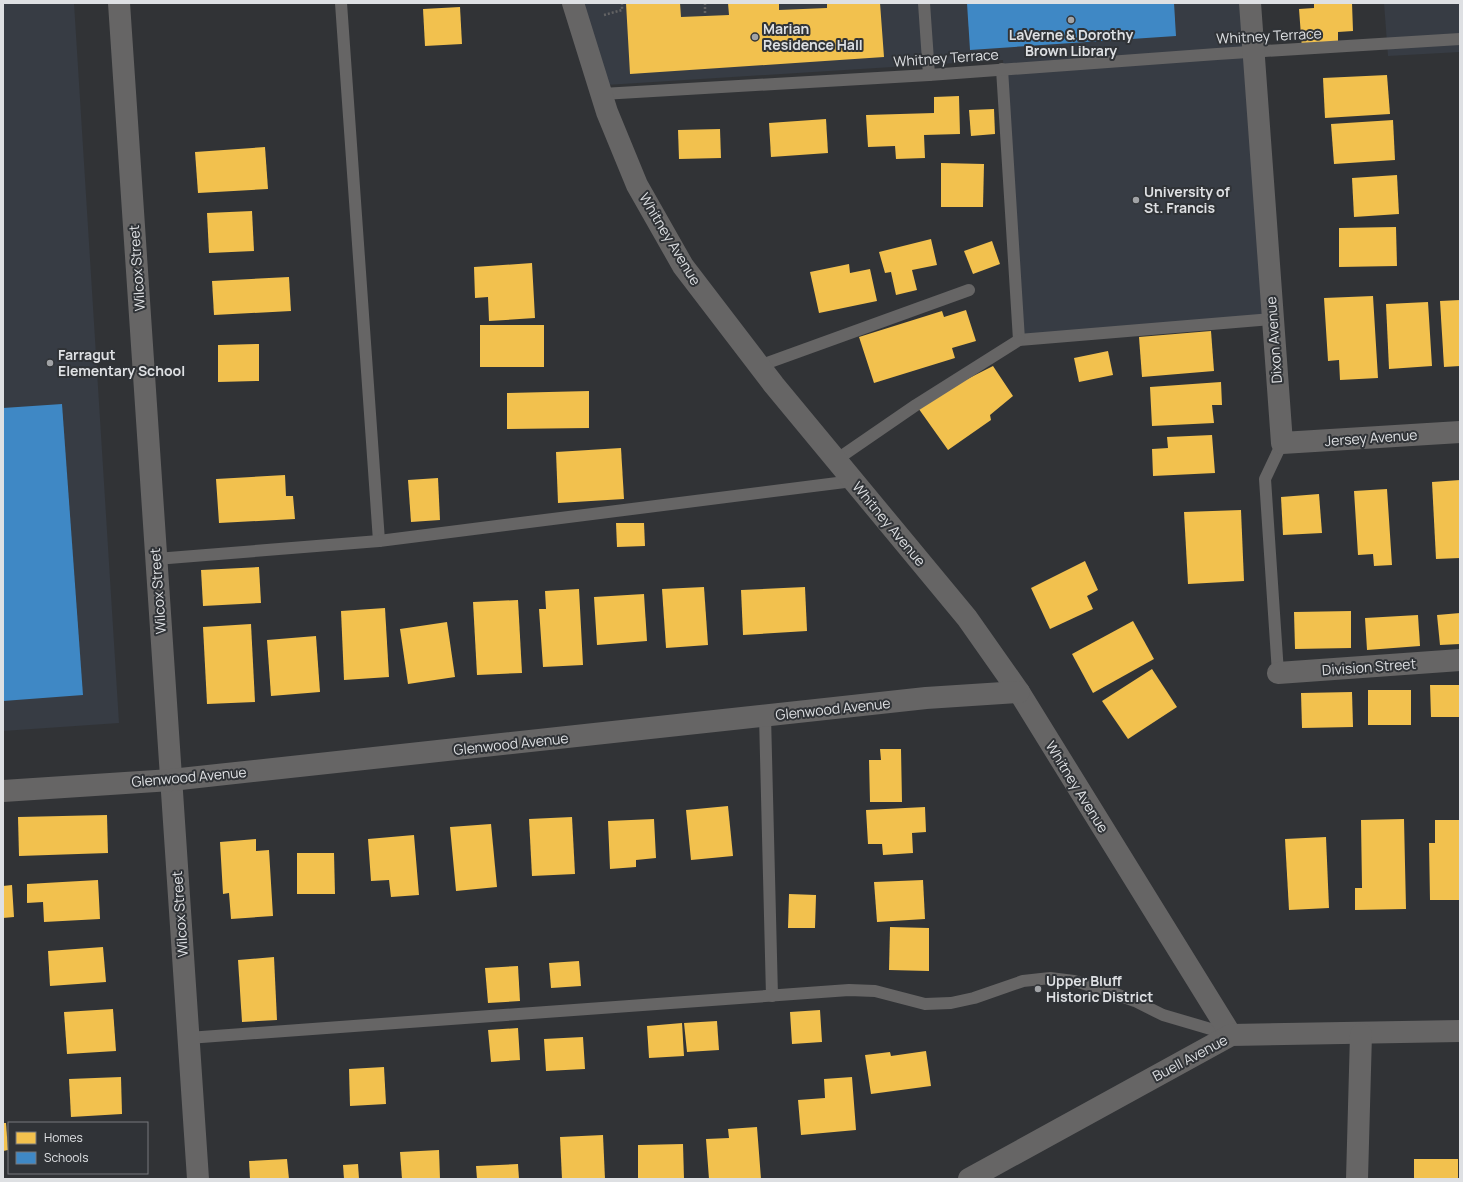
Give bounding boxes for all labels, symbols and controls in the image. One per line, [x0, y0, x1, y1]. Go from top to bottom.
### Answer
marker: LaVerne & Dorothy Brown Library [1066, 15, 1076, 25]
place label: Marian Residence Hall [763, 19, 863, 54]
street label: Whitney Terrace [1216, 23, 1322, 48]
place label: LaVerne & Dorothy Brown Library [1009, 25, 1133, 60]
marker: Marian Residence Hall [750, 32, 760, 42]
street label: Whitney Terrace [893, 44, 999, 71]
place label: University of St. Francis [1144, 182, 1231, 217]
street label: Whitney Avenue [635, 189, 706, 289]
marker: University of St. Francis [1131, 195, 1141, 205]
street label: Wilcox Street [124, 224, 149, 312]
street label: Dixon Avenue [1261, 296, 1286, 384]
place label: Farragut Elementary School [58, 345, 185, 380]
marker: Farragut Elementary School [45, 358, 55, 368]
street label: Jersey Avenue [1324, 425, 1418, 450]
street label: Whitney Avenue [848, 477, 930, 570]
street label: Wilcox Street [145, 547, 170, 635]
street label: Division Street [1321, 654, 1417, 679]
street label: Glenwood Avenue [775, 693, 891, 724]
street label: Glenwood Avenue [453, 728, 569, 759]
street label: Whitney Avenue [1042, 737, 1113, 836]
street label: Glenwood Avenue [131, 762, 247, 791]
street label: Wilcox Street [167, 870, 192, 958]
place label: Upper Bluff Historic District [1046, 971, 1153, 1006]
marker: Upper Bluff Historic District [1033, 984, 1043, 994]
street label: Buell Avenue [1149, 1030, 1231, 1085]
legend [8, 1122, 148, 1174]
text: Homes [44, 1129, 83, 1146]
text: Schools [44, 1149, 88, 1166]

